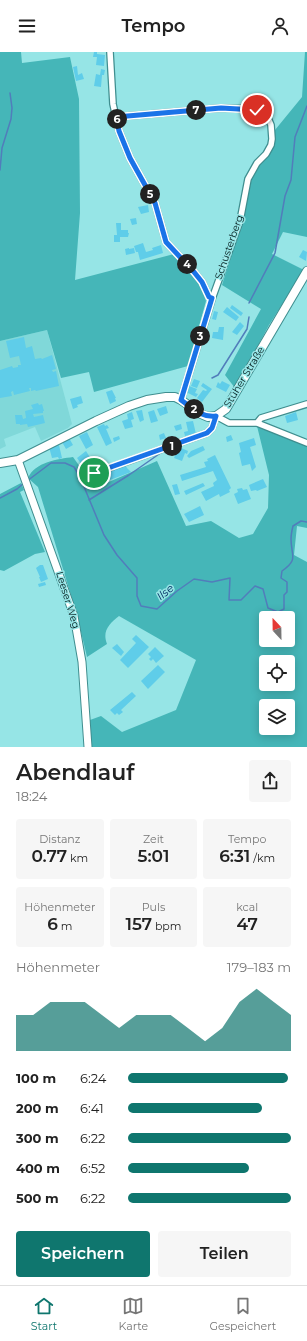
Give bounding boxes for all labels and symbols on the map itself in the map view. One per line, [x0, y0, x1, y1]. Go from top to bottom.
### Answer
pin [240, 93, 274, 127]
pin: 7 [186, 100, 206, 120]
pin: 6 [107, 109, 127, 129]
pin: 5 [140, 184, 160, 204]
street label: Schusterberg [212, 213, 246, 281]
pin: 4 [177, 254, 197, 274]
pin: 3 [190, 326, 210, 346]
street label: Stüher Straße [221, 344, 267, 410]
pin: 2 [184, 399, 204, 419]
pin: 1 [162, 436, 182, 456]
pin [77, 456, 111, 490]
street label: Leeser Weg [53, 570, 83, 630]
water label: Ilse [153, 581, 177, 603]
north arrow [259, 611, 295, 647]

